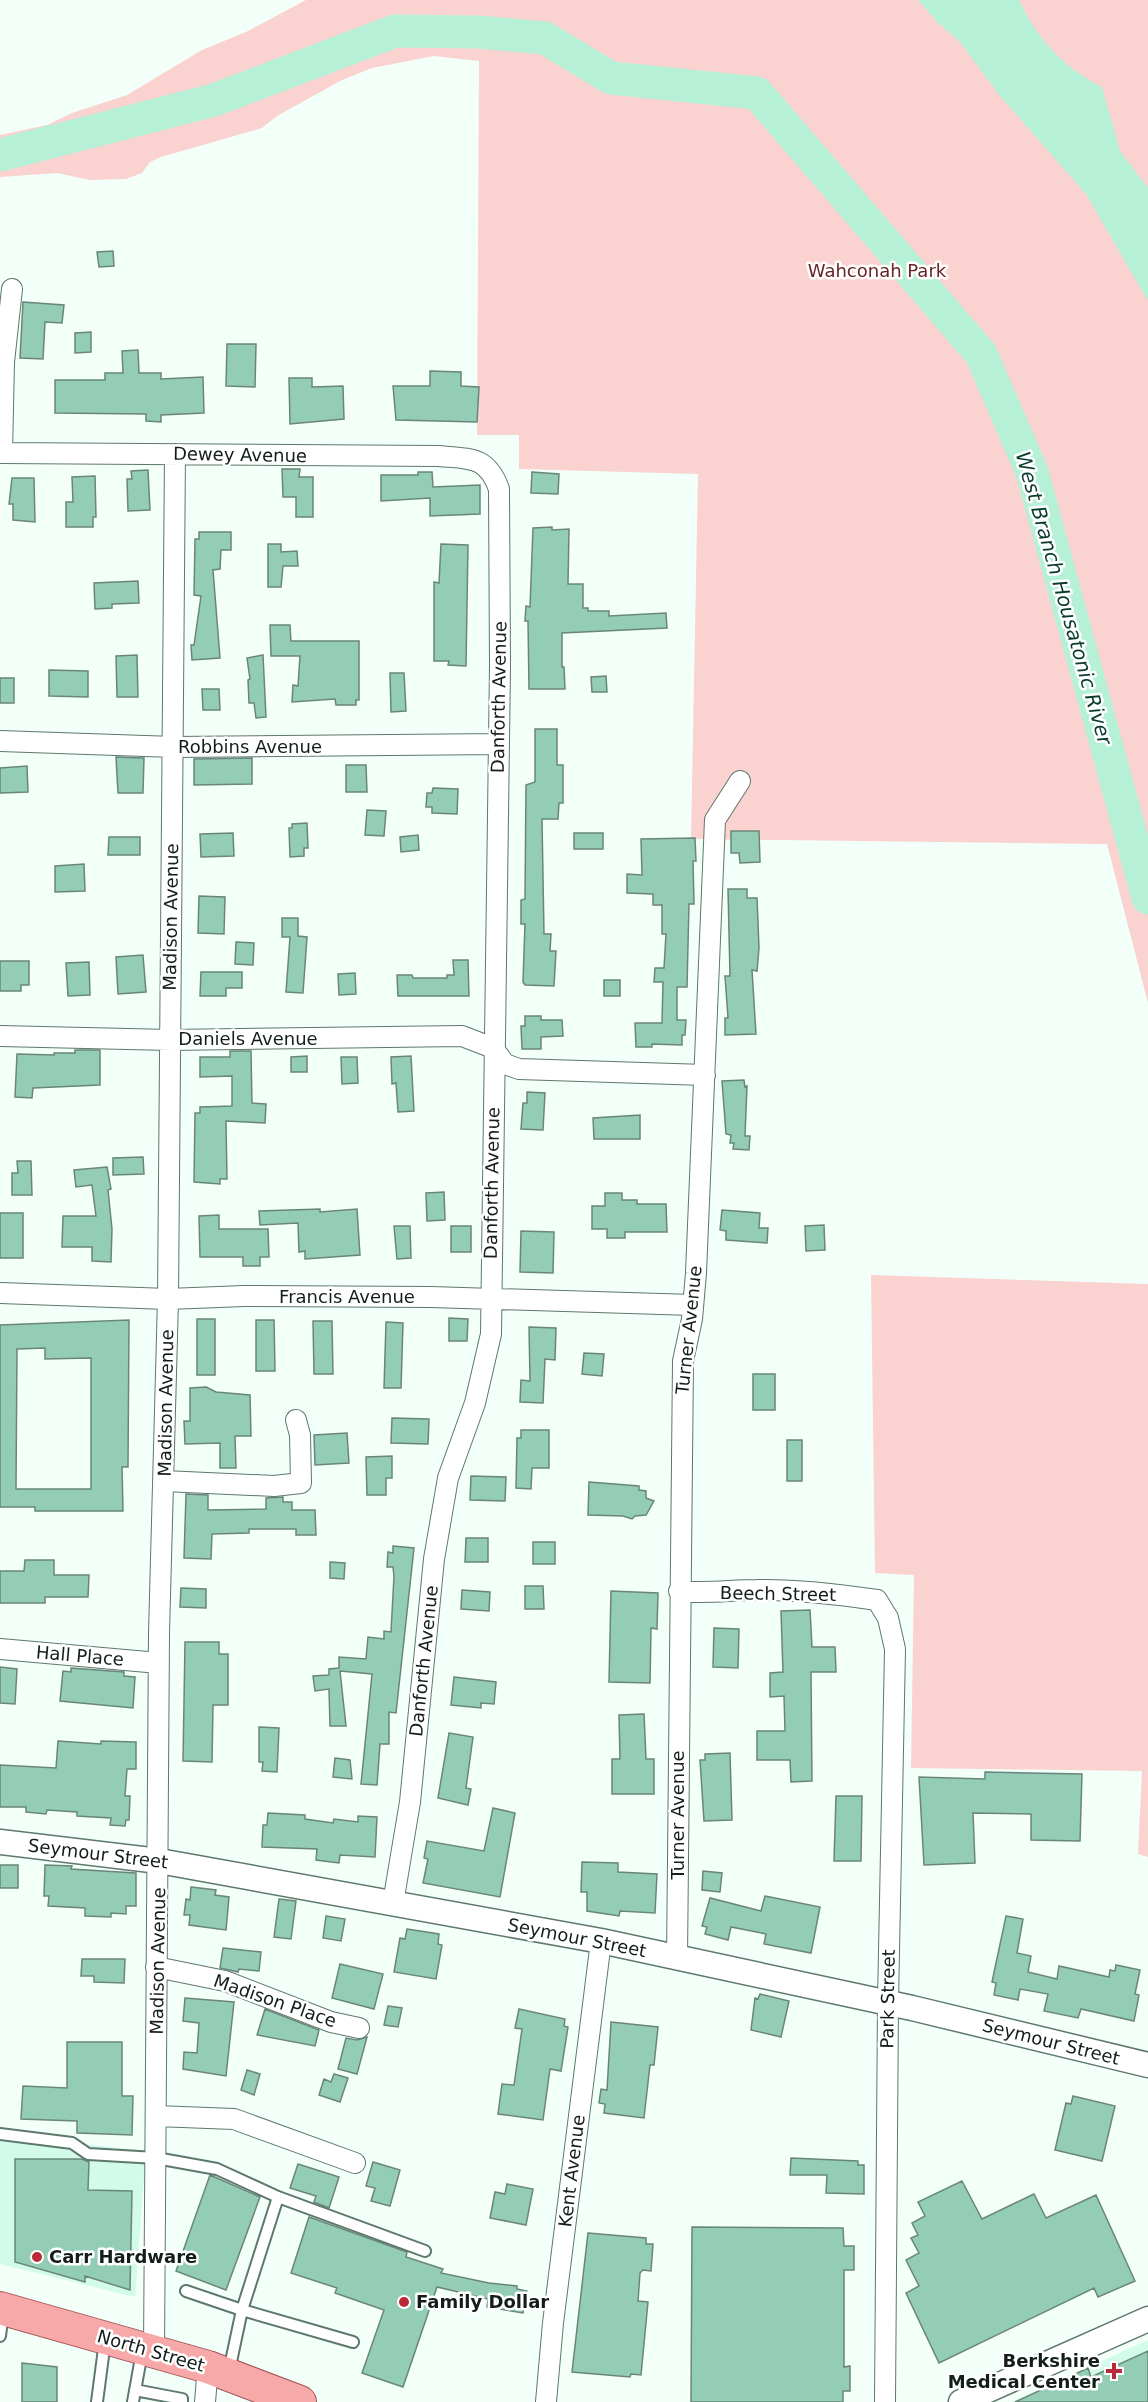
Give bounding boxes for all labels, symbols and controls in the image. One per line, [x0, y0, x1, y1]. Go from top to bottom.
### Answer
park label: Wahconah Park [808, 260, 947, 281]
street label: Dewey Avenue [173, 443, 307, 466]
water label: West Branch Housatonic River [1011, 449, 1118, 749]
street label: Danforth Avenue [487, 621, 510, 773]
street label: Robbins Avenue [178, 736, 322, 757]
street label: Madison Avenue [159, 843, 182, 991]
street label: Daniels Avenue [178, 1028, 318, 1049]
street label: Danforth Avenue [480, 1107, 503, 1259]
street label: Turner Avenue [671, 1265, 706, 1396]
street label: Francis Avenue [279, 1286, 415, 1307]
street label: Madison Avenue [154, 1329, 177, 1477]
street label: Beech Street [720, 1582, 836, 1605]
street label: Danforth Avenue [405, 1584, 442, 1738]
street label: Hall Place [35, 1641, 125, 1670]
street label: Turner Avenue [667, 1750, 688, 1881]
street label: Seymour Street [27, 1834, 169, 1873]
street label: Madison Avenue [146, 1887, 169, 2035]
street label: Seymour Street [506, 1914, 648, 1961]
street label: Park Street [876, 1949, 899, 2049]
street label: Madison Place [211, 1970, 339, 2031]
street label: Seymour Street [980, 2014, 1122, 2069]
street label: Kent Avenue [554, 2114, 589, 2228]
place label: Carr Hardware [49, 2246, 197, 2267]
marker: Carr Hardware [30, 2250, 44, 2264]
place label: Family Dollar [416, 2291, 549, 2312]
marker: Family Dollar [397, 2295, 411, 2309]
street label: North Street [95, 2325, 207, 2376]
place label: Berkshire Medical Center [948, 2350, 1100, 2392]
marker: Berkshire Medical Center [1105, 2362, 1123, 2380]

